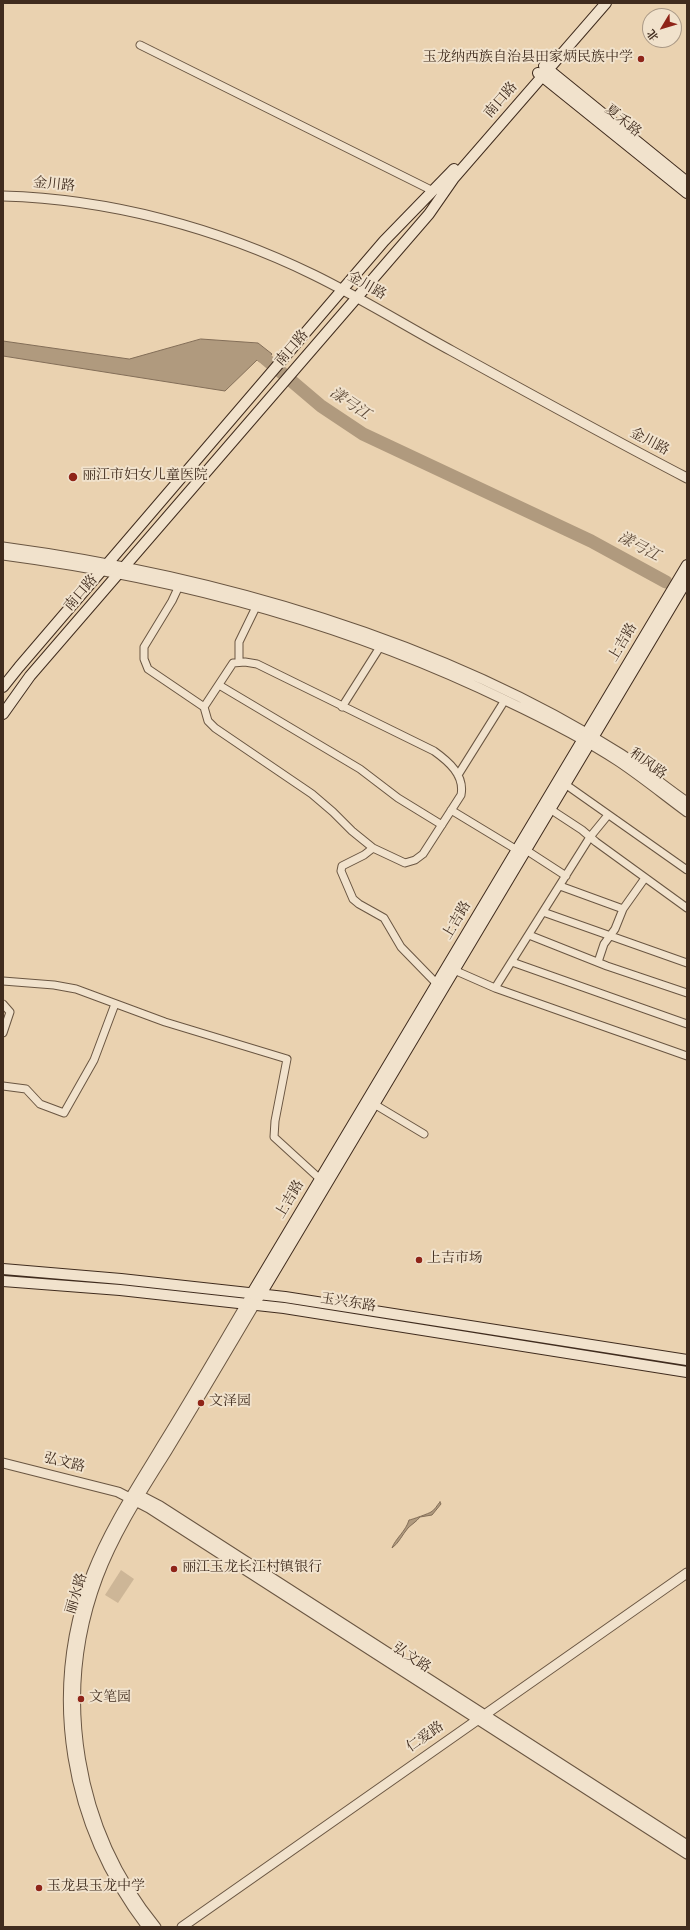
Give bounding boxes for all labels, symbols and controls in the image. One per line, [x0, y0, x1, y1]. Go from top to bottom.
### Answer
north arrow [642, 8, 682, 48]
text: 北 [644, 26, 663, 44]
place label: 玉龙纳西族自治县田家炳民族中学 [423, 51, 633, 67]
marker: 玉龙纳西族自治县田家炳民族中学 [636, 54, 646, 64]
street label: 南口路 [482, 80, 522, 122]
street label: 夏禾路 [600, 102, 644, 142]
street label: 金川路 [32, 175, 76, 197]
street label: 金川路 [344, 269, 388, 305]
street label: 南口路 [273, 328, 313, 370]
water label: 漾弓江 [325, 385, 373, 425]
street label: 金川路 [627, 426, 671, 460]
place label: 丽江市妇女儿童医院 [82, 469, 208, 485]
marker: 丽江市妇女儿童医院 [67, 471, 79, 483]
water label: 漾弓江 [614, 529, 662, 567]
street label: 南口路 [62, 573, 102, 615]
street label: 上吉路 [606, 621, 642, 665]
street label: 和风路 [625, 746, 669, 784]
street label: 上吉路 [440, 899, 476, 943]
street label: 上吉路 [273, 1178, 309, 1222]
place label: 上吉市场 [427, 1252, 483, 1268]
marker: 上吉市场 [414, 1255, 424, 1265]
street label: 玉兴东路 [319, 1291, 377, 1317]
place label: 文泽园 [209, 1395, 251, 1411]
marker: 文泽园 [196, 1398, 206, 1408]
street label: 弘文路 [42, 1451, 86, 1477]
place label: 丽江玉龙长江村镇银行 [182, 1561, 322, 1577]
marker: 丽江玉龙长江村镇银行 [169, 1564, 179, 1574]
street label: 丽水路 [64, 1571, 92, 1617]
street label: 弘文路 [389, 1641, 433, 1677]
place label: 文笔园 [89, 1691, 131, 1707]
marker: 文笔园 [76, 1694, 86, 1704]
street label: 仁爱路 [404, 1719, 448, 1757]
place label: 玉龙县玉龙中学 [47, 1880, 145, 1896]
marker: 玉龙县玉龙中学 [34, 1883, 44, 1893]

